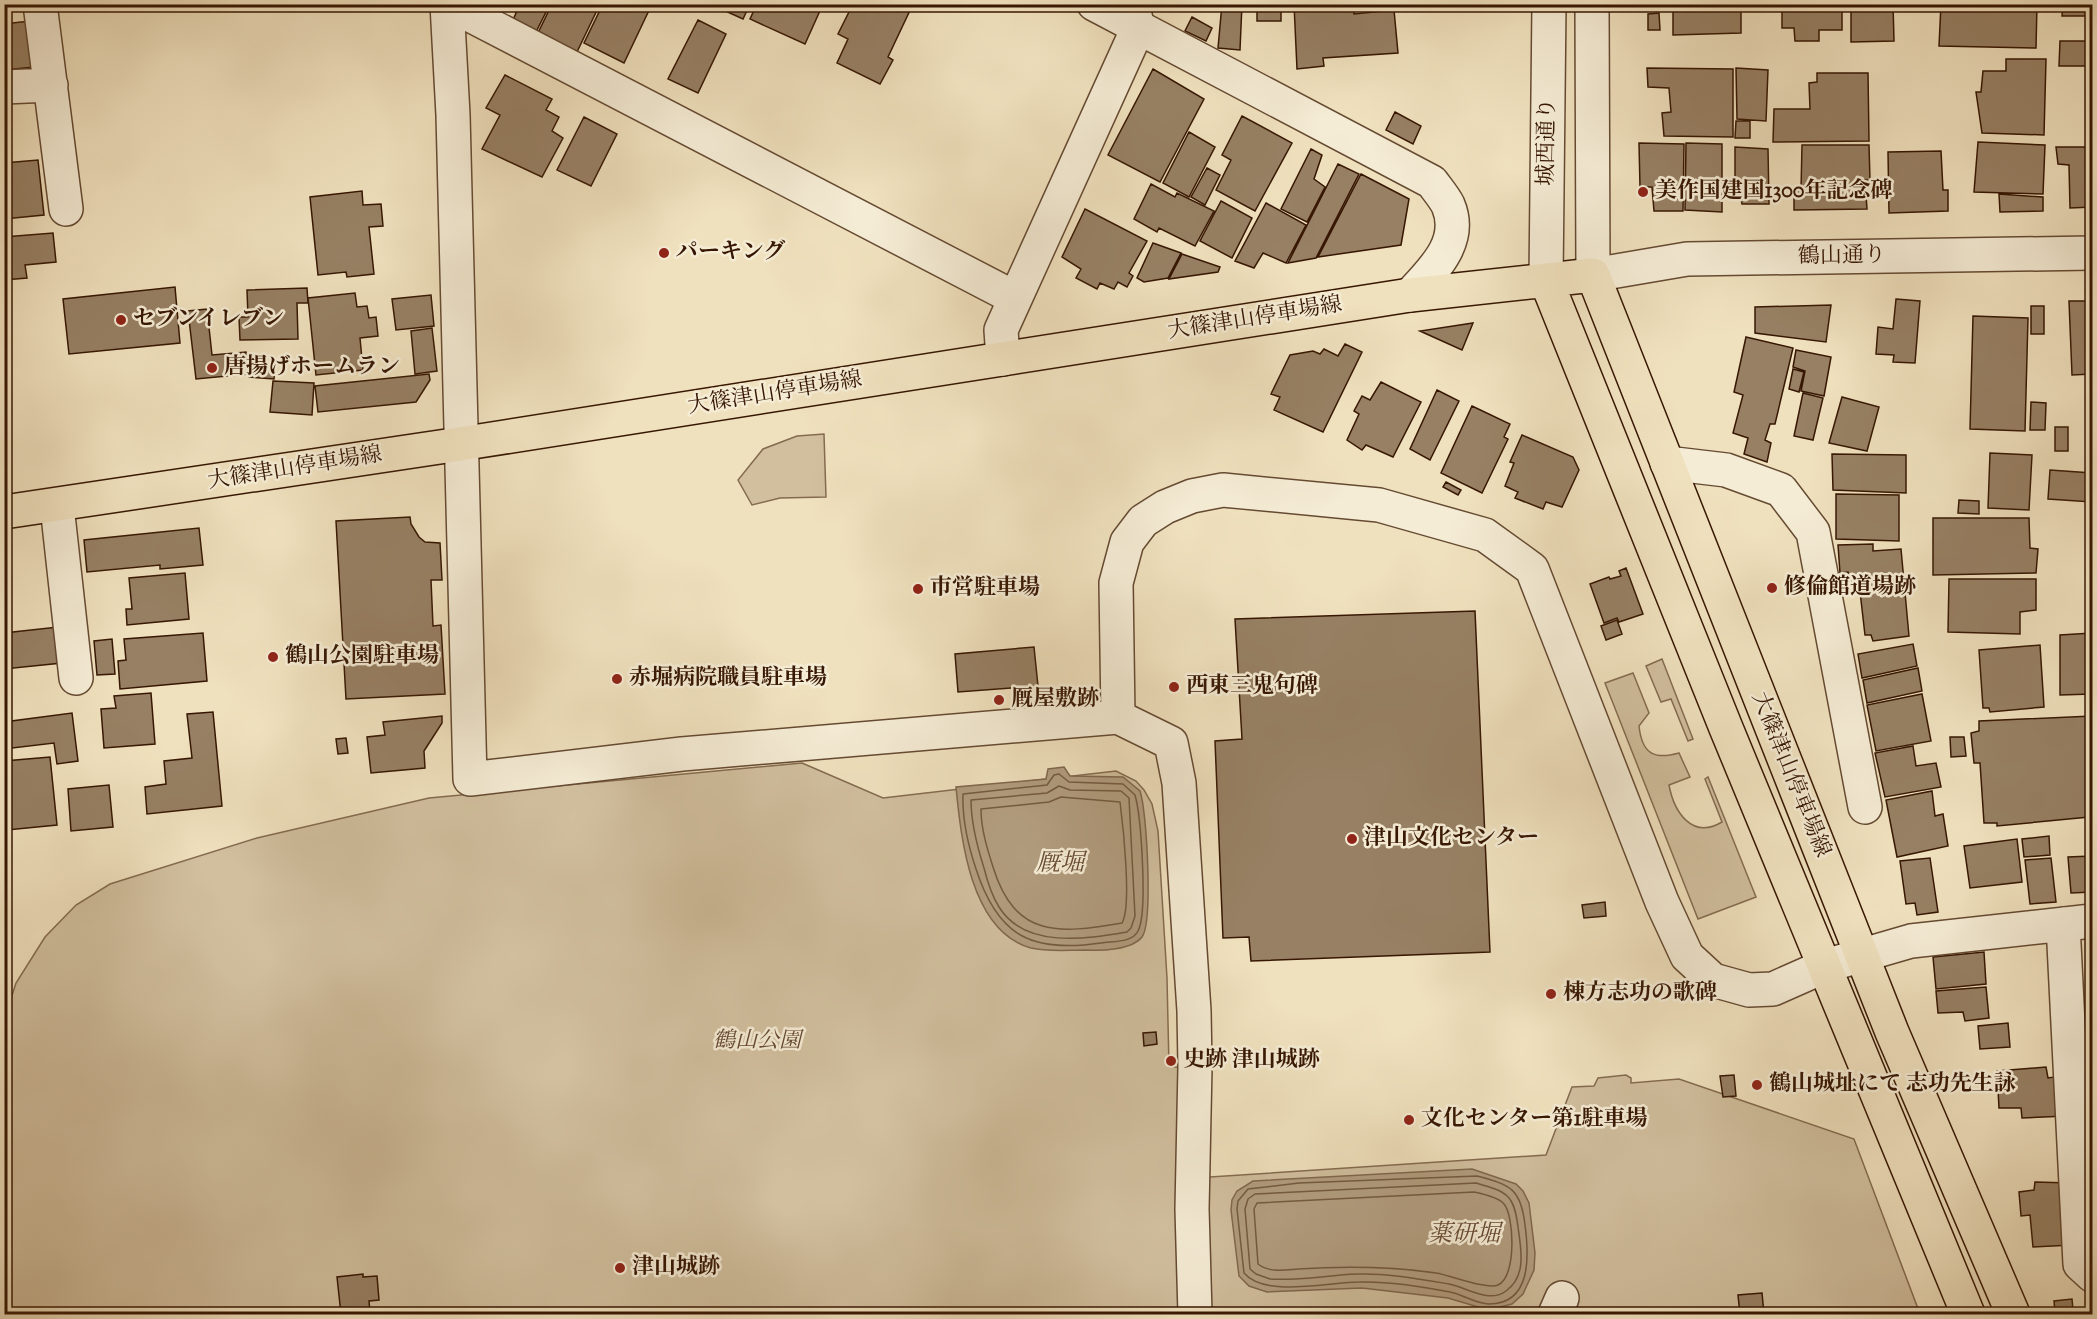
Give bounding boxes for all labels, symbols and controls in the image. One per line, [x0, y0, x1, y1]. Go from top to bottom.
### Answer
street label: 城西通り [1531, 98, 1565, 186]
place label: 美作国建国1300年記念碑 [1655, 176, 1892, 208]
marker: 美作国建国1300年記念碑 [1636, 185, 1650, 199]
place label: パーキング [676, 237, 785, 269]
street label: 鶴山通り [1798, 240, 1886, 274]
marker: パーキング [657, 246, 671, 260]
street label: 大篠津山停車場線 [1166, 289, 1344, 349]
place label: セブンイレブン [133, 304, 284, 336]
marker: セブンイレブン [114, 313, 128, 327]
place label: 唐揚げホームラン [224, 352, 400, 384]
marker: 唐揚げホームラン [205, 361, 219, 375]
street label: 大篠津山停車場線 [686, 364, 864, 424]
street label: 大篠津山停車場線 [206, 439, 384, 499]
place label: 修倫館道場跡 [1784, 572, 1916, 604]
place label: 市営駐車場 [930, 573, 1040, 605]
marker: 修倫館道場跡 [1765, 581, 1779, 595]
marker: 市営駐車場 [911, 582, 925, 596]
place label: 鶴山公園駐車場 [285, 641, 439, 673]
marker: 鶴山公園駐車場 [266, 650, 280, 664]
place label: 赤堀病院職員駐車場 [629, 663, 827, 695]
place label: 西東三鬼句碑 [1186, 671, 1318, 703]
marker: 赤堀病院職員駐車場 [610, 672, 624, 686]
marker: 西東三鬼句碑 [1167, 680, 1181, 694]
place label: 厩屋敷跡 [1011, 684, 1099, 716]
street label: 大篠津山停車場線 [1742, 687, 1838, 863]
marker: 厩屋敷跡 [992, 693, 1006, 707]
place label: 津山文化センター [1364, 823, 1539, 855]
marker: 津山文化センター [1345, 832, 1359, 846]
water label: 厩堀 [1036, 847, 1088, 881]
place label: 棟方志功の歌碑 [1563, 978, 1717, 1010]
marker: 棟方志功の歌碑 [1544, 987, 1558, 1001]
park label: 鶴山公園 [713, 1026, 804, 1058]
place label: 史跡 津山城跡 [1183, 1045, 1320, 1077]
marker: 史跡 津山城跡 [1164, 1054, 1178, 1068]
place label: 鶴山城址にて 志功先生詠 [1769, 1069, 2016, 1101]
marker: 鶴山城址にて 志功先生詠 [1750, 1078, 1764, 1092]
place label: 文化センター第1駐車場 [1421, 1104, 1648, 1136]
marker: 文化センター第1駐車場 [1402, 1113, 1416, 1127]
water label: 薬研堀 [1428, 1218, 1504, 1252]
place label: 津山城跡 [632, 1252, 720, 1284]
marker: 津山城跡 [613, 1261, 627, 1275]

